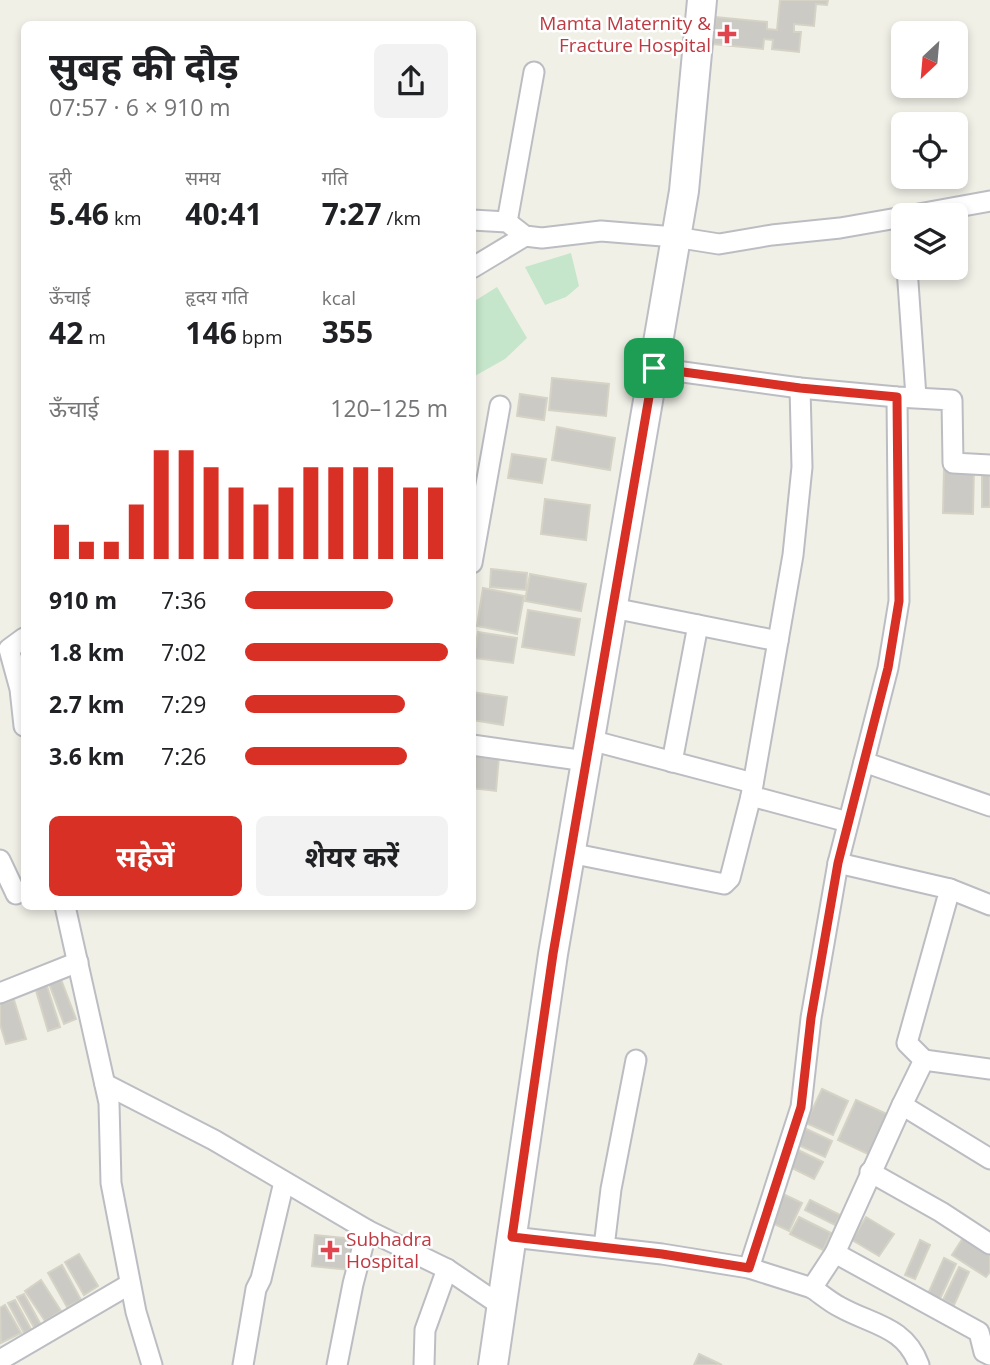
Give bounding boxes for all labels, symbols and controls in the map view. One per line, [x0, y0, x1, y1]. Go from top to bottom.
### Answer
place label: Mamta Maternity & Fracture Hospital [539, 10, 711, 58]
north arrow [891, 21, 968, 98]
map controls [891, 21, 968, 280]
marker: Mamta Maternity & Fracture Hospital [717, 24, 737, 44]
text: सुबह की दौड़ [49, 39, 239, 91]
button: share [374, 44, 448, 118]
text: 07:57 · 6 × 910 m [49, 91, 231, 123]
button: locate [891, 112, 968, 189]
text: दूरी [49, 165, 72, 191]
text: समय [185, 165, 221, 191]
text: गति [322, 165, 348, 191]
text: 5.46 [49, 193, 109, 234]
text: 40:41 [185, 193, 263, 234]
text: 7:27 [322, 193, 382, 234]
button: layers [891, 203, 968, 280]
text: km [109, 205, 142, 231]
text: /km [382, 205, 421, 231]
text: ऊँचाई [49, 284, 90, 310]
text: हृदय गति [185, 284, 248, 310]
text: kcal [322, 285, 356, 311]
text: 355 [322, 311, 373, 352]
text: 42 [49, 312, 83, 353]
text: 146 [185, 312, 237, 353]
text: m [83, 324, 106, 350]
text: bpm [237, 324, 283, 350]
pin [624, 338, 684, 398]
icon: arrive [635, 349, 673, 387]
text: ऊँचाई [49, 392, 99, 424]
text: 120–125 m [330, 392, 448, 424]
text: 910 m [49, 584, 117, 616]
text: 7:36 [161, 584, 207, 616]
text: 1.8 km [49, 636, 125, 668]
text: 7:02 [161, 636, 207, 668]
text: 2.7 km [49, 688, 125, 720]
text: 7:29 [161, 688, 207, 720]
text: 3.6 km [49, 740, 125, 772]
text: 7:26 [161, 740, 207, 772]
button: सहेजें [49, 816, 242, 896]
button: शेयर करें [256, 816, 448, 896]
place label: Subhadra Hospital [346, 1226, 432, 1274]
marker: Subhadra Hospital [320, 1240, 340, 1260]

